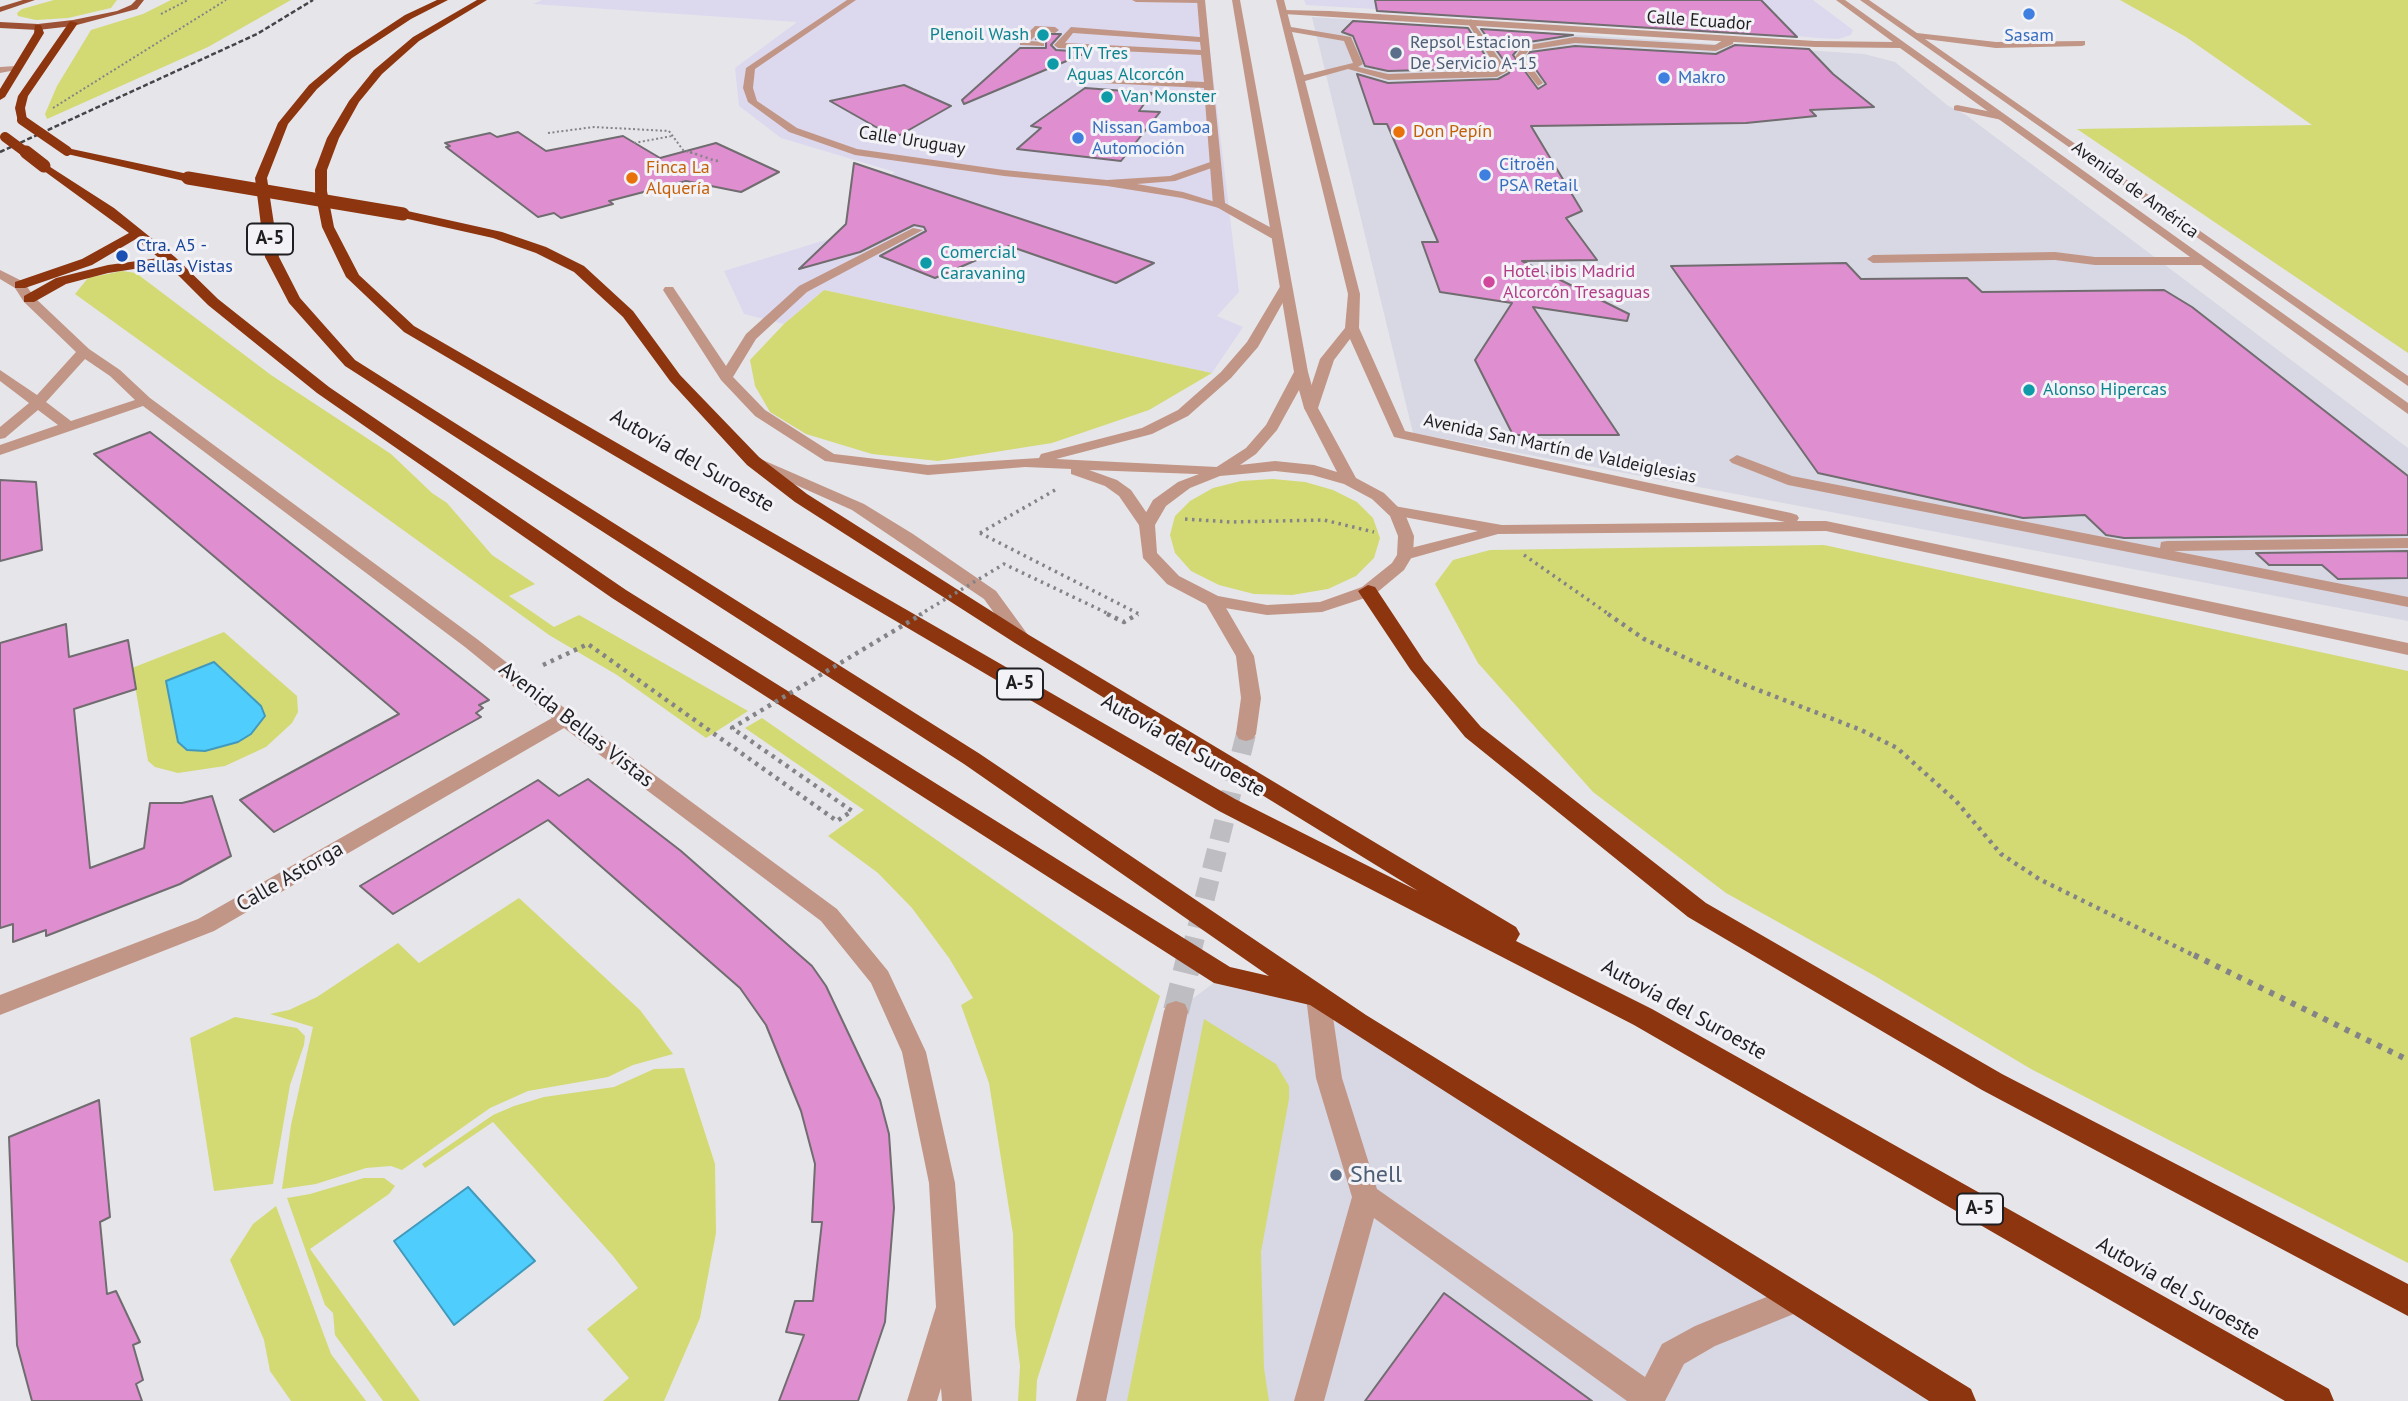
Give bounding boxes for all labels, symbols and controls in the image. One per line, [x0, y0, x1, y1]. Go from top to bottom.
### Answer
marker: Sasam [2021, 6, 2037, 22]
street label: Calle Ecuador [1646, 7, 1752, 35]
place label: Plenoil Wash [930, 24, 1029, 46]
place label: Sasam [2004, 25, 2054, 47]
marker: Plenoil Wash [1035, 27, 1051, 43]
place label: Repsol Estacion De Servicio A-15 [1410, 32, 1537, 74]
place label: ITV Tres Aguas Alcorcón [1067, 43, 1184, 86]
marker: Repsol Estacion De Servicio A-15 [1388, 45, 1404, 61]
marker: ITV Tres Aguas Alcorcón [1045, 56, 1061, 72]
place label: Makro [1678, 67, 1726, 89]
marker: Makro [1656, 70, 1672, 86]
place label: Van Monster [1121, 86, 1216, 108]
marker: Van Monster [1099, 89, 1115, 105]
place label: Nissan Gamboa Automoción [1092, 117, 1211, 160]
place label: Don Pepín [1413, 121, 1492, 143]
street label: Calle Uruguay [857, 122, 967, 160]
marker: Don Pepín [1391, 124, 1407, 140]
marker: Nissan Gamboa Automoción [1070, 130, 1086, 146]
street label: Avenida de América [2067, 137, 2203, 243]
place label: Citroën PSA Retail [1499, 154, 1578, 196]
place label: Finca La Alquería [646, 157, 710, 200]
marker: Citroën PSA Retail [1477, 167, 1493, 183]
marker: Finca La Alquería [624, 170, 640, 186]
road number: A-5 [247, 224, 293, 255]
place label: Ctra. A5 - Bellas Vistas [136, 235, 233, 278]
place label: Comercial Caravaning [940, 242, 1026, 284]
marker: Ctra. A5 - Bellas Vistas [114, 248, 130, 264]
marker: Comercial Caravaning [918, 255, 934, 271]
place label: Hotel ibis Madrid Alcorcón Tresaguas [1503, 261, 1650, 304]
marker: Hotel ibis Madrid Alcorcón Tresaguas [1481, 274, 1497, 290]
place label: Alonso Hipercas [2043, 379, 2167, 401]
marker: Alonso Hipercas [2021, 382, 2037, 398]
street label: Autovía del Suroeste [606, 404, 778, 518]
street label: Avenida San Martín de Valdeiglesias [1422, 410, 1698, 488]
street label: Avenida Bellas Vistas [494, 657, 658, 793]
road number: A-5 [997, 668, 1043, 699]
street label: Autovía del Suroeste [1097, 689, 1269, 803]
street label: Calle Astorga [232, 836, 348, 918]
street label: Autovía del Suroeste [1597, 954, 1771, 1066]
place label: Shell [1350, 1161, 1402, 1189]
marker: Shell [1328, 1167, 1344, 1183]
road number: A-5 [1957, 1194, 2003, 1224]
street label: Autovía del Suroeste [2092, 1232, 2264, 1346]

